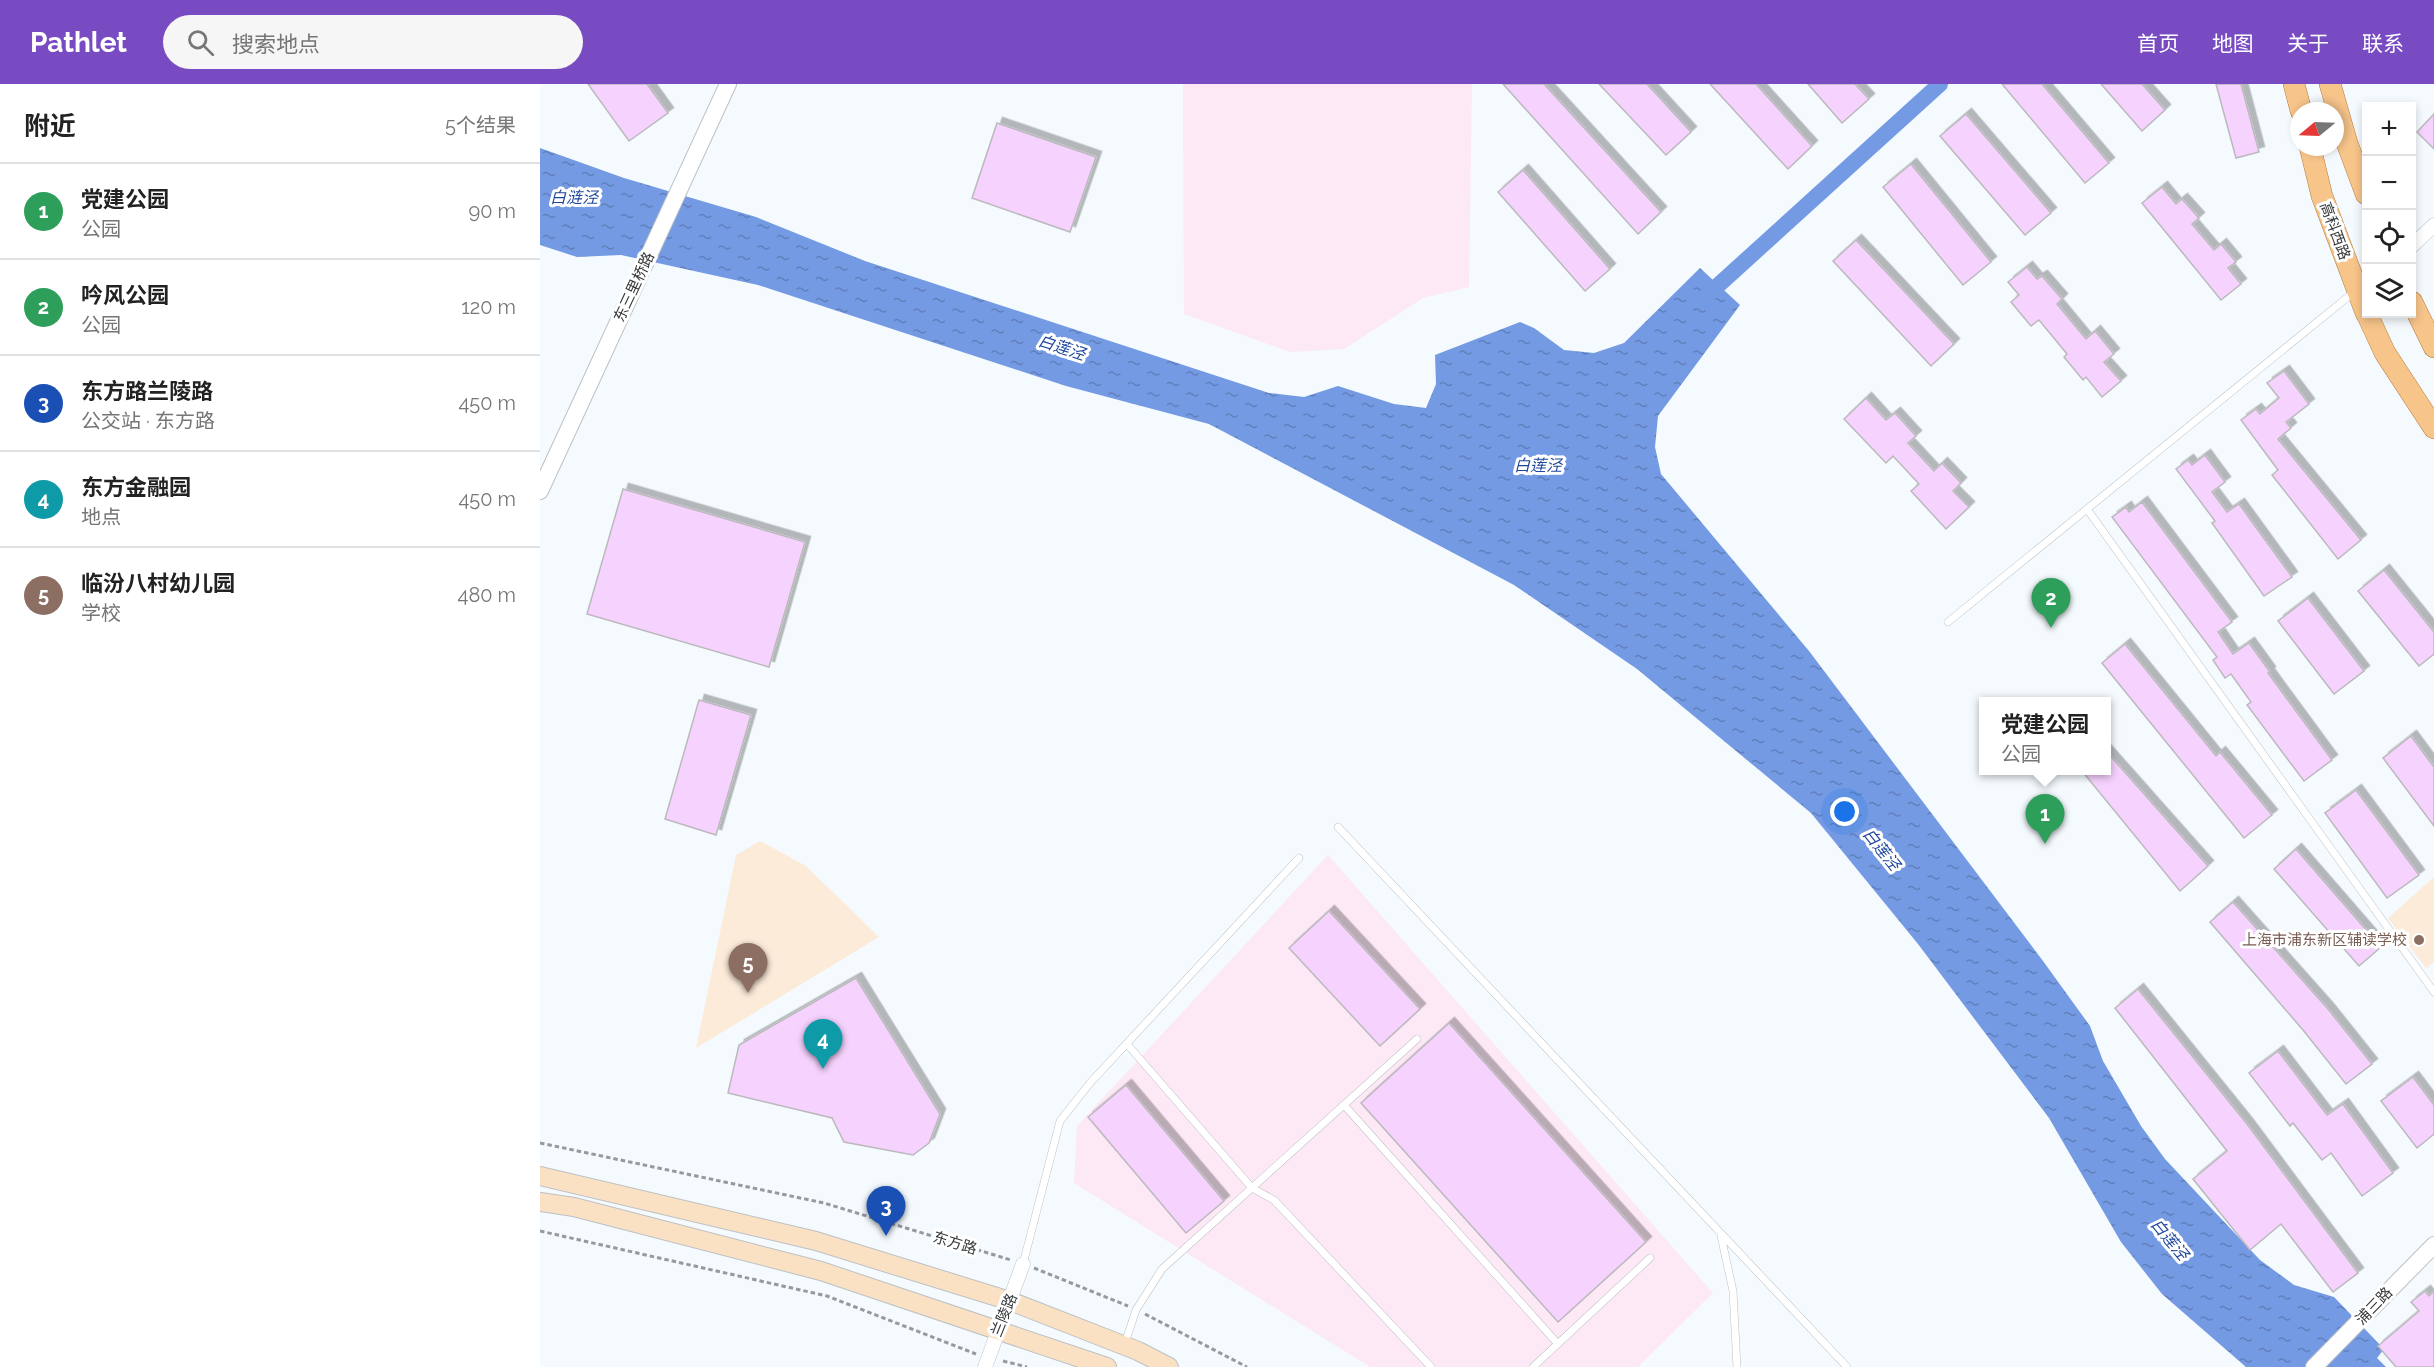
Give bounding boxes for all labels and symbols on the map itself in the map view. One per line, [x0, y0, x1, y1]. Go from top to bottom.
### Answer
north arrow [2290, 102, 2344, 156]
water label: 白涟泾 [550, 188, 600, 207]
street label: 高科西路 [2316, 200, 2354, 262]
street label: 东三里桥路 [610, 249, 658, 325]
water label: 白莲泾 [1036, 331, 1090, 365]
water label: 白莲泾 [1514, 456, 1564, 475]
pin: 2 [2032, 578, 2070, 628]
pin: 1 [2026, 794, 2064, 844]
your location [1830, 797, 1859, 826]
water label: 白莲泾 [1859, 825, 1905, 875]
place label: 上海市浦东新区辅读学校 [2242, 931, 2407, 949]
marker: 上海市浦东新区辅读学校 [2412, 933, 2426, 947]
pin: 5 [728, 944, 768, 993]
pin: 4 [804, 1020, 842, 1069]
pin: 3 [866, 1186, 906, 1236]
water label: 白莲泾 [2147, 1215, 2194, 1265]
street label: 东方路 [931, 1228, 979, 1258]
street label: 浦三路 [2352, 1284, 2396, 1328]
street label: 兰陵路 [987, 1291, 1021, 1339]

